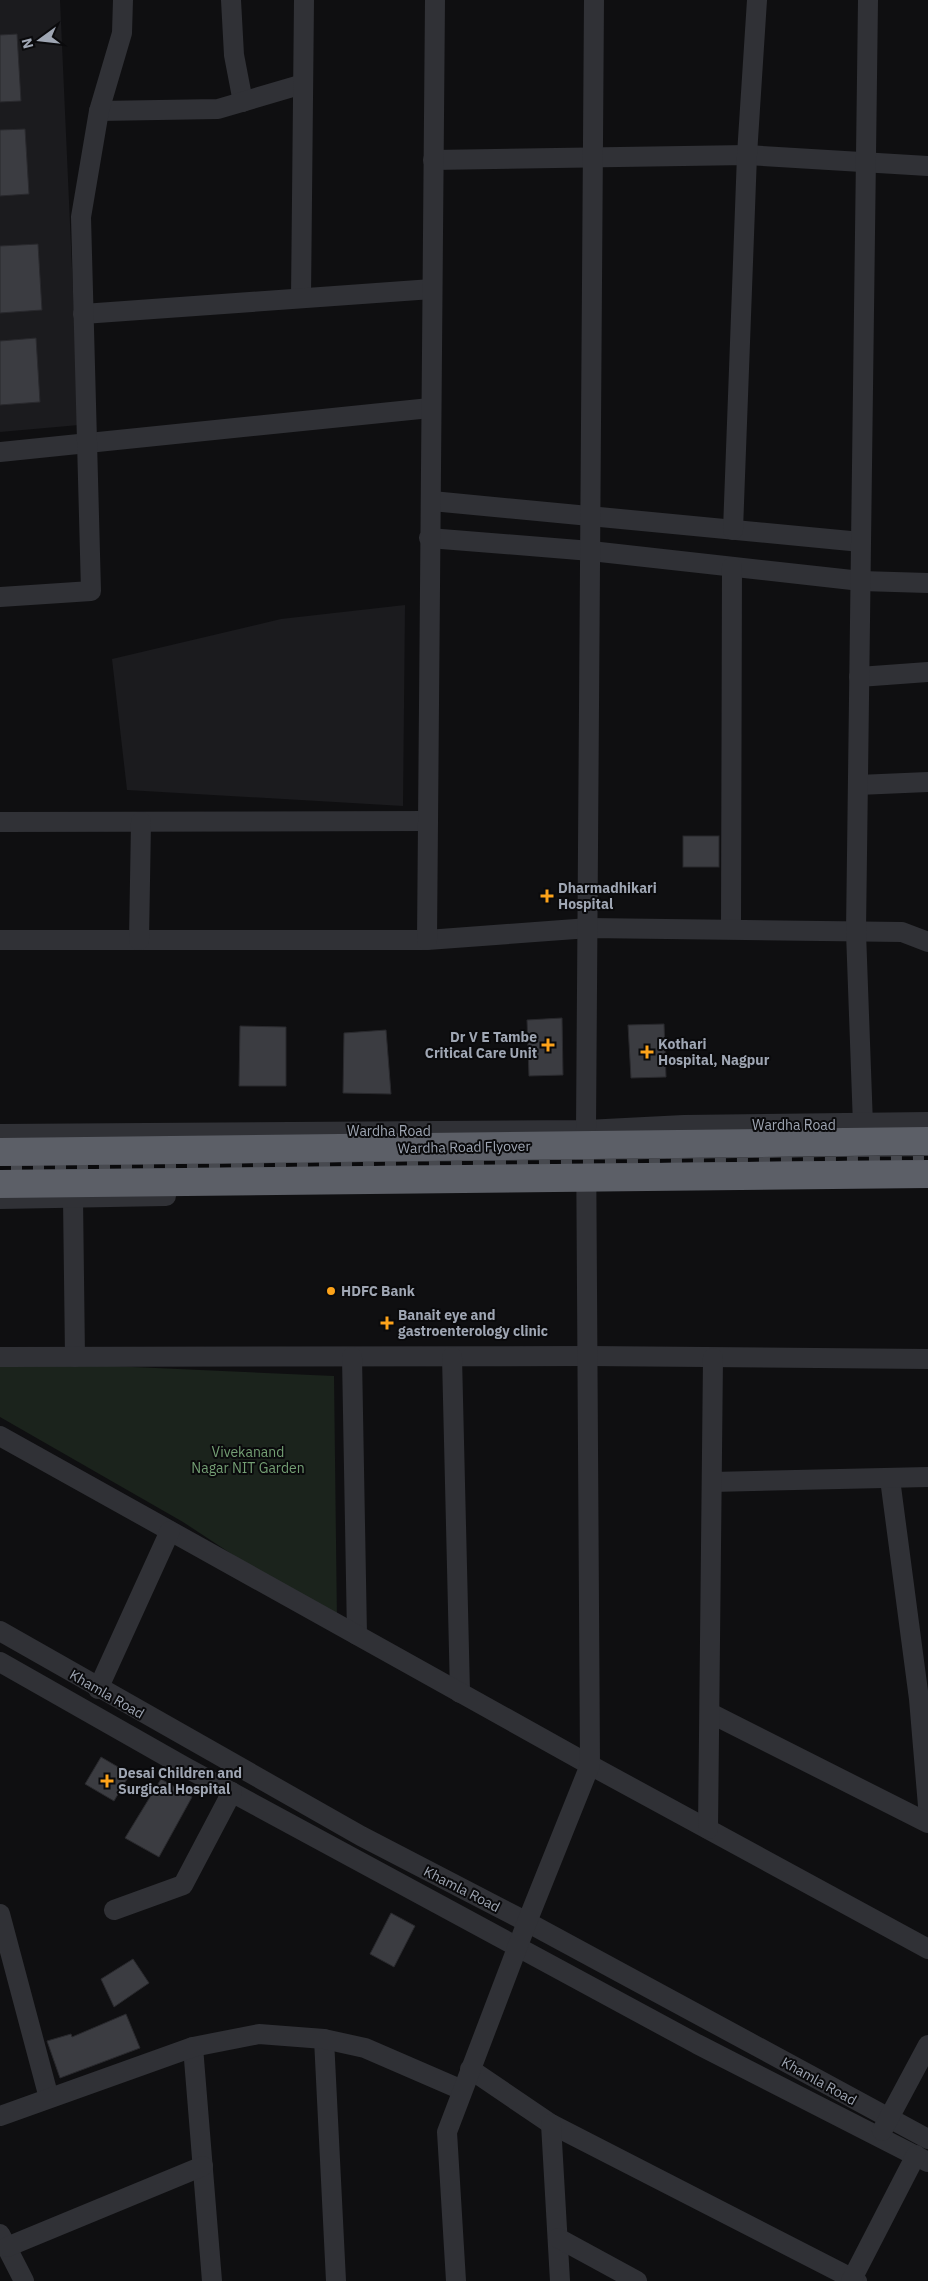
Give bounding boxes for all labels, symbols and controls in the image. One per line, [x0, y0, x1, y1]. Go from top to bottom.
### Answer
north arrow [15, 15, 65, 65]
text: N [17, 36, 37, 51]
place label: Dharmadhikari Hospital [558, 879, 657, 913]
marker: Dharmadhikari Hospital [540, 889, 554, 903]
place label: Dr V E Tambe Critical Care Unit [425, 1028, 537, 1062]
place label: Kothari Hospital, Nagpur [658, 1035, 770, 1069]
marker: Dr V E Tambe Critical Care Unit [541, 1038, 555, 1052]
marker: Kothari Hospital, Nagpur [640, 1045, 654, 1059]
street label: Wardha Road [752, 1116, 836, 1134]
street label: Wardha Road [347, 1122, 431, 1140]
street label: Wardha Road Flyover [397, 1137, 531, 1157]
place label: HDFC Bank [341, 1282, 416, 1300]
marker: HDFC Bank [325, 1285, 337, 1297]
place label: Banait eye and gastroenterology clinic [398, 1306, 548, 1340]
marker: Banait eye and gastroenterology clinic [380, 1316, 394, 1330]
park label: Vivekanand Nagar NIT Garden [191, 1443, 305, 1477]
street label: Khamla Road [66, 1665, 148, 1723]
place label: Desai Children and Surgical Hospital [118, 1764, 242, 1798]
marker: Desai Children and Surgical Hospital [100, 1774, 114, 1788]
street label: Khamla Road [421, 1862, 503, 1916]
street label: Khamla Road [778, 2053, 860, 2109]

